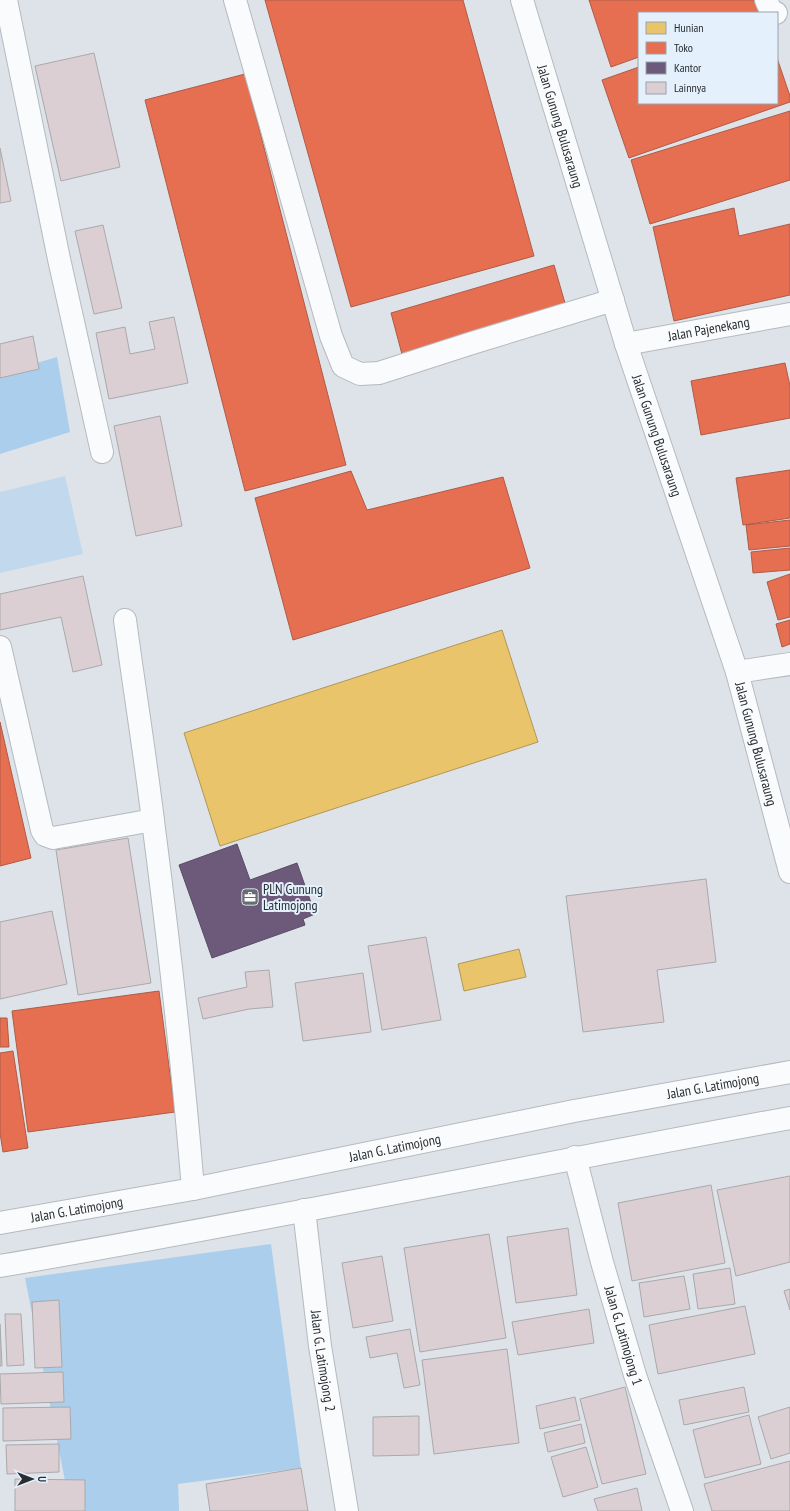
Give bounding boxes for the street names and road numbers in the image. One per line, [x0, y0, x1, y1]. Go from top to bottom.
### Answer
street label: Jalan Gunung Bulusaraung [533, 62, 587, 190]
street label: Jalan Pajenekang [665, 313, 751, 345]
street label: Jalan Gunung Bulusaraung [628, 371, 686, 499]
street label: Jalan Gunung Bulusaraung [731, 679, 781, 808]
street label: Jalan G. Latimojong [665, 1069, 760, 1103]
street label: Jalan G. Latimojong [346, 1130, 442, 1166]
street label: Jalan G. Latimojong [28, 1193, 124, 1227]
street label: Jalan G. Latimojong 1 [600, 1283, 647, 1387]
street label: Jalan G. Latimojong 2 [307, 1308, 340, 1413]

